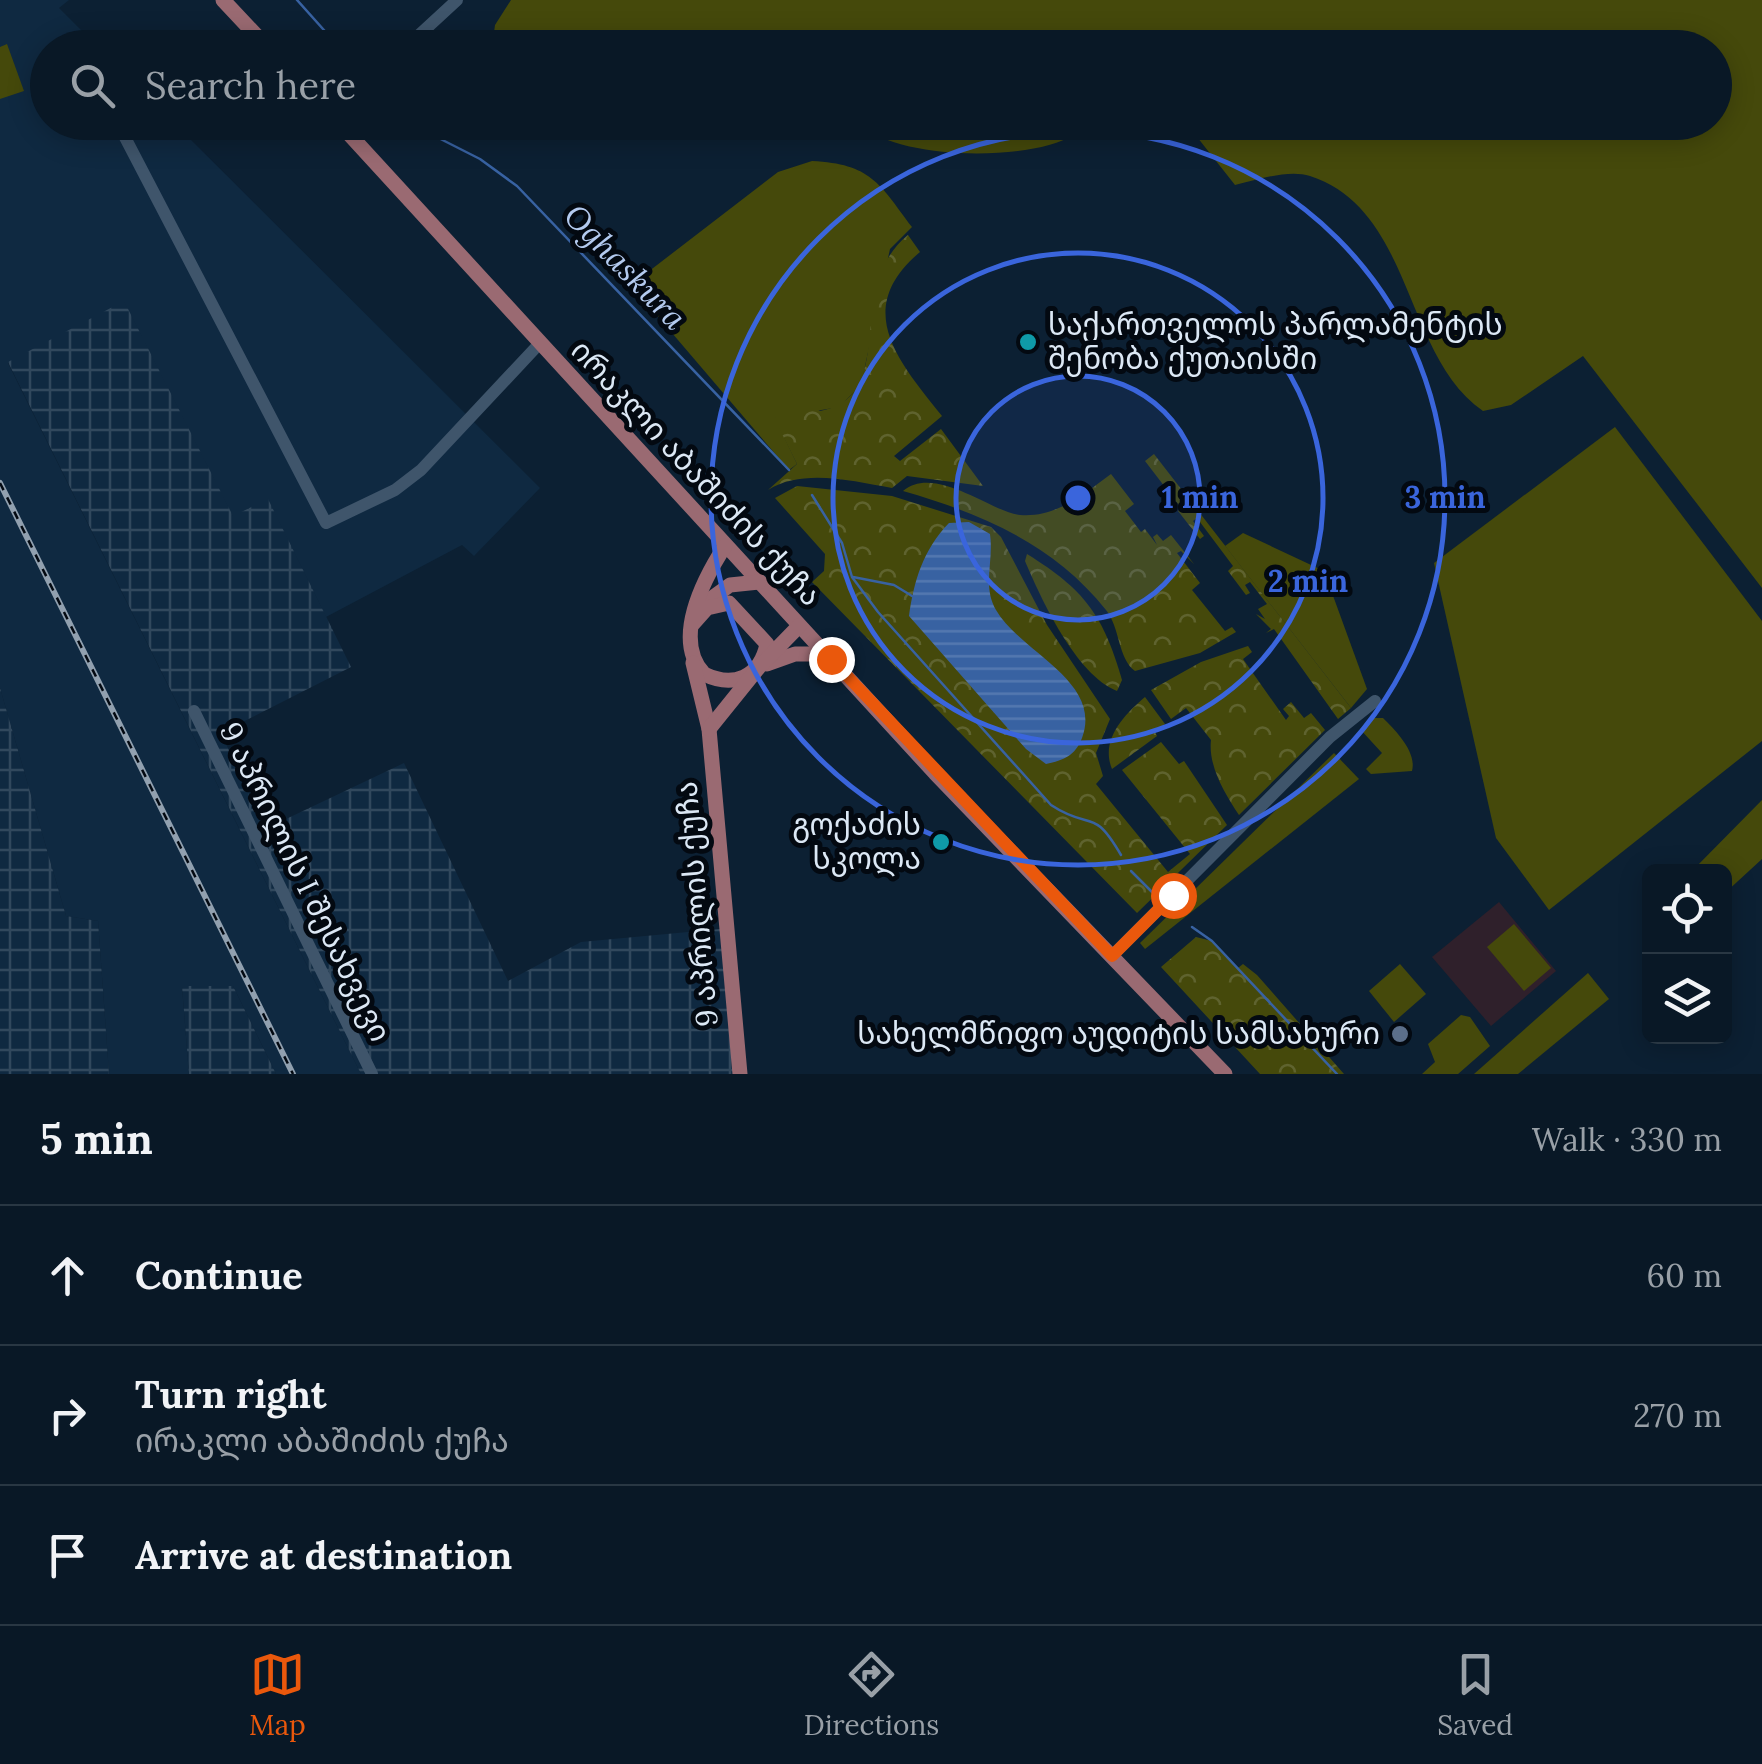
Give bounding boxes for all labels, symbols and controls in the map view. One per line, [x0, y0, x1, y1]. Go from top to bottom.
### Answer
search box [30, 30, 1732, 140]
icon: search [65, 58, 120, 113]
text: Search here [145, 61, 356, 109]
water label: Oghaskura [556, 195, 695, 338]
place label: საქართველოს პარლამენტის შენობა ქუთაისში [1048, 305, 1503, 377]
street label: ირაკლი აბაშიძის ქუჩა [563, 331, 830, 613]
marker: საქართველოს პარლამენტის შენობა ქუთაისში [1017, 331, 1039, 353]
text: 1 min [1162, 478, 1238, 516]
text: 3 min [1404, 478, 1486, 516]
centre of rings [1060, 480, 1096, 516]
text: 2 min [1268, 562, 1348, 600]
route end [809, 637, 855, 683]
street label: 9 აპრილის I შესახვევი [212, 716, 400, 1048]
street label: 9 აპრილის ქუჩა [666, 780, 726, 1028]
place label: გოქაძის სკოლა [792, 805, 921, 877]
marker: გოქაძის სკოლა [930, 831, 952, 853]
map controls [1642, 864, 1732, 1044]
button: locate [1642, 864, 1732, 954]
route start [1151, 873, 1197, 919]
button: layers [1642, 954, 1732, 1044]
place label: სახელმწიფო აუდიტის სამსახური [857, 1014, 1380, 1052]
marker: სახელმწიფო აუდიტის სამსახური [1389, 1023, 1411, 1045]
text: 5 min [40, 1112, 153, 1166]
text: Walk · 330 m [1532, 1119, 1722, 1160]
icon: ahead [40, 1248, 95, 1303]
text: Continue [135, 1251, 303, 1299]
text: 60 m [1647, 1255, 1722, 1296]
text: Turn right [135, 1370, 326, 1418]
icon: right [40, 1388, 95, 1443]
text: 270 m [1633, 1395, 1722, 1436]
text: ირაკლი აბაშიძის ქუჩა [135, 1420, 509, 1461]
icon: arrive [40, 1528, 95, 1583]
text: Arrive at destination [135, 1531, 512, 1579]
tab: Map [249, 1647, 306, 1743]
tab: Directions [804, 1647, 939, 1743]
tab: Saved [1437, 1647, 1513, 1743]

